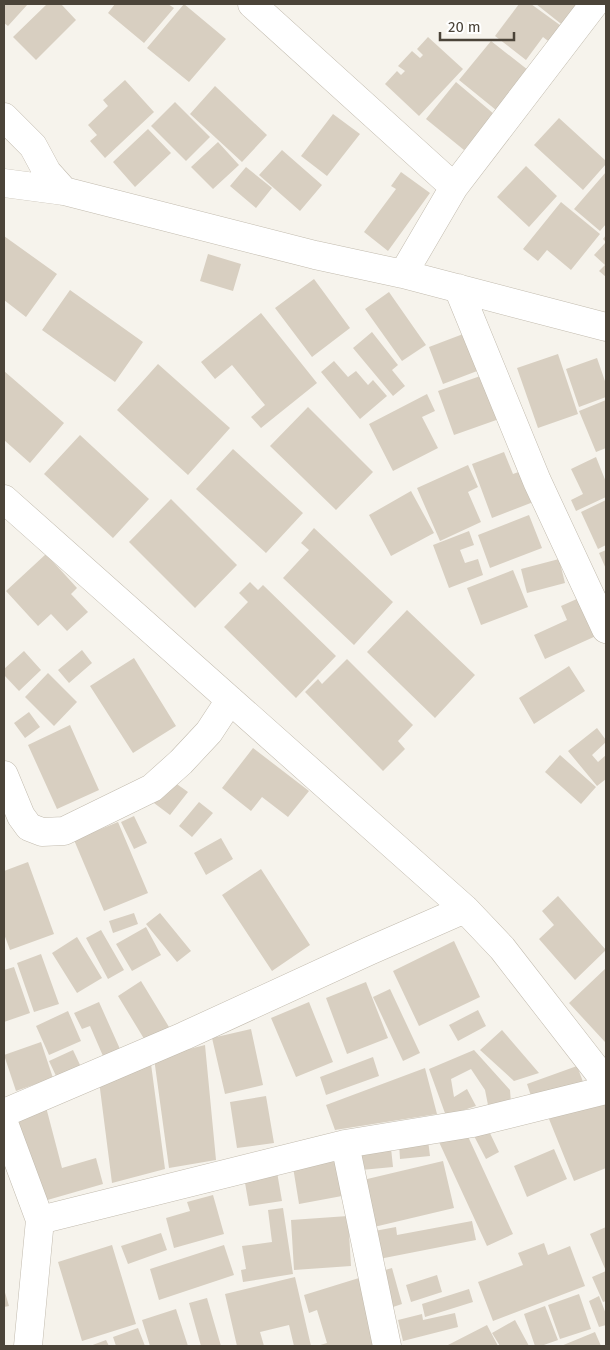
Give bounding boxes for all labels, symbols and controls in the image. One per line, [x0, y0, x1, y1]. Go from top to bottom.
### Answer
scale bar [440, 10, 514, 42]
text: 20 m [448, 18, 481, 36]

